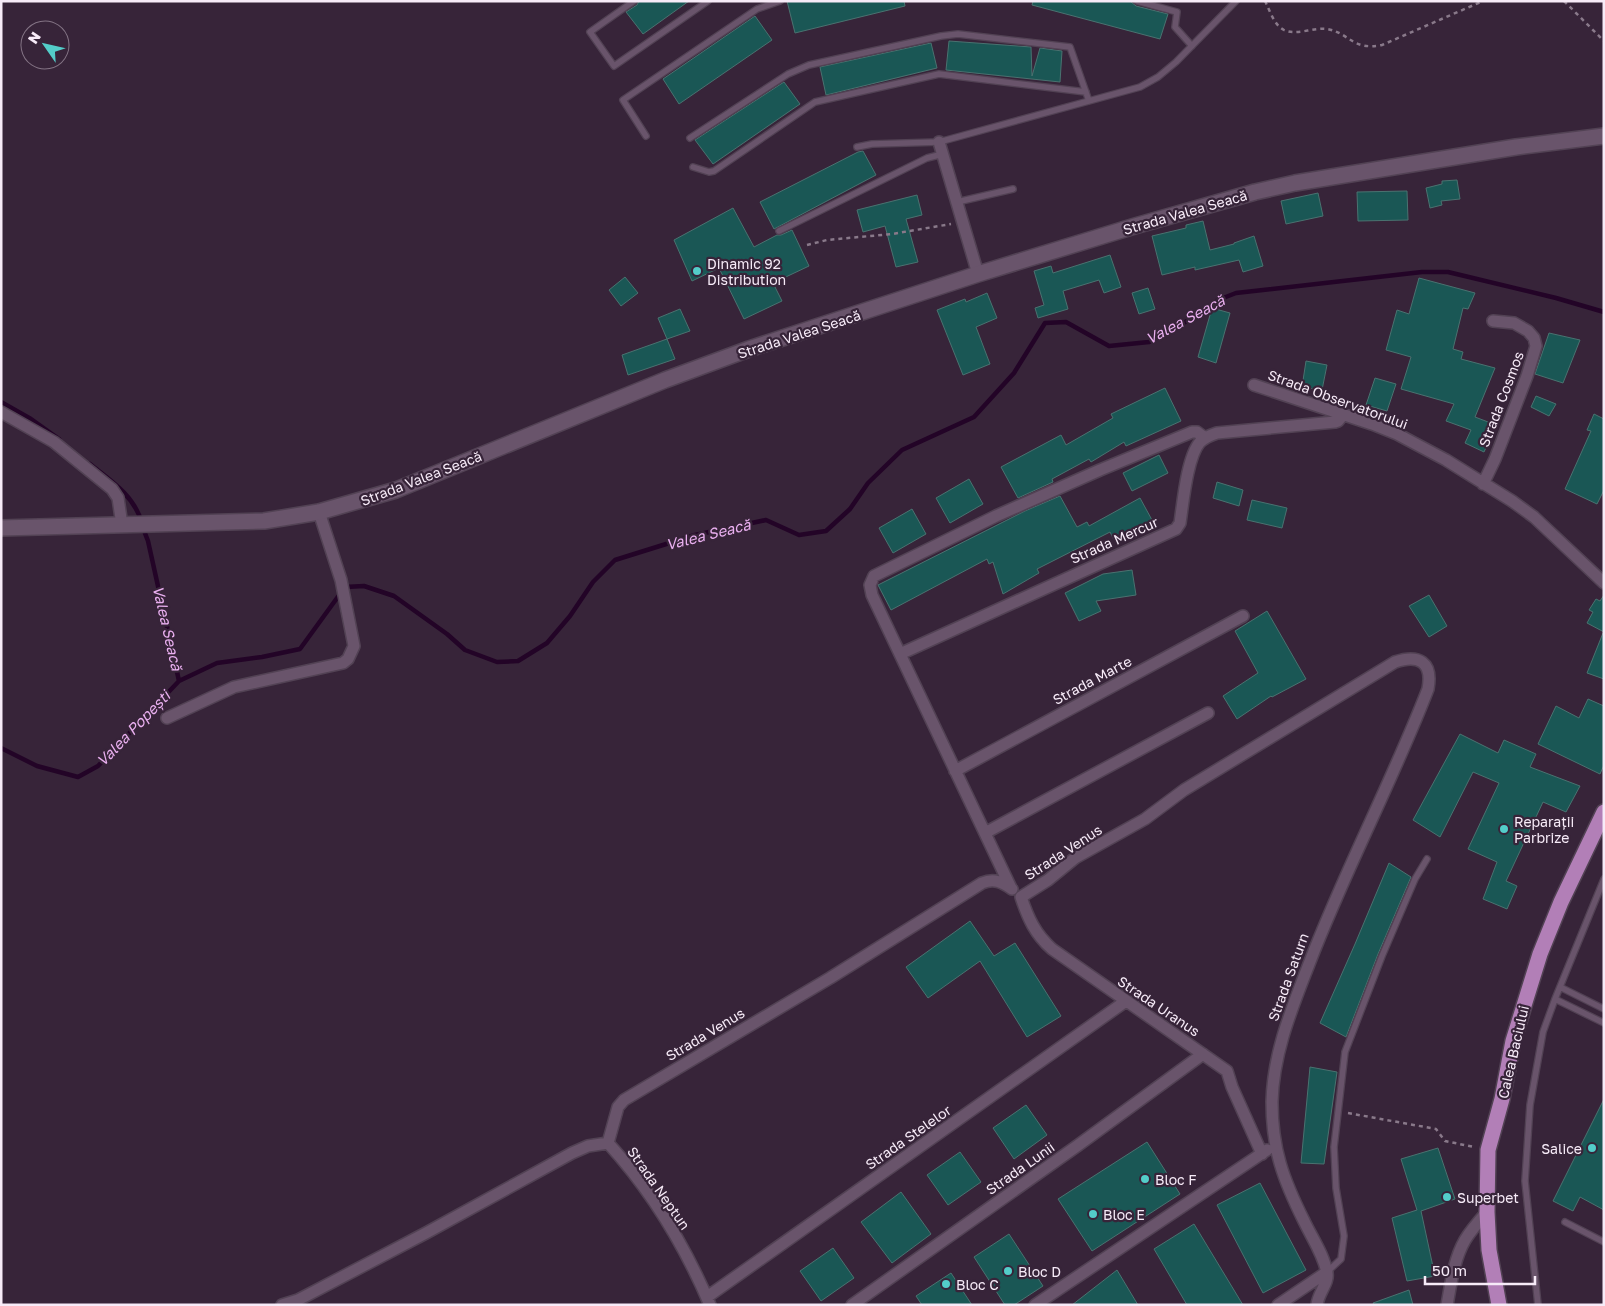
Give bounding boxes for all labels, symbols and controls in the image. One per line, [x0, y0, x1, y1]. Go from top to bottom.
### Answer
north arrow [20, 20, 70, 70]
text: N [24, 28, 44, 47]
street label: Strada Valea Seacă [1121, 186, 1249, 238]
place label: Dinamic 92 Distribution [707, 255, 786, 288]
marker: Dinamic 92 Distribution [691, 265, 703, 277]
water label: Valea Seacă [1143, 290, 1229, 347]
street label: Strada Valea Seacă [735, 306, 863, 362]
street label: Strada Cosmos [1475, 349, 1527, 449]
street label: Strada Observatorului [1266, 366, 1410, 432]
street label: Strada Valea Seacă [358, 447, 484, 509]
street label: Strada Mercur [1067, 513, 1161, 567]
water label: Valea Seacă [664, 514, 754, 553]
water label: Valea Seacă [149, 584, 187, 674]
street label: Strada Marte [1050, 652, 1134, 708]
water label: Valea Popești [93, 685, 176, 770]
place label: Reparații Parbrize [1514, 813, 1574, 846]
street label: Strada Venus [1021, 821, 1105, 883]
marker: Reparații Parbrize [1498, 823, 1510, 835]
street label: Strada Saturn [1264, 931, 1312, 1023]
street label: Strada Uranus [1115, 972, 1203, 1040]
street label: Strada Venus [663, 1004, 747, 1064]
street label: Calea Baciului [1494, 1004, 1532, 1100]
street label: Strada Stelelor [862, 1101, 955, 1173]
street label: Strada Lunii [982, 1138, 1058, 1198]
place label: Salice [1541, 1140, 1582, 1157]
marker: Salice [1586, 1142, 1598, 1154]
street label: Strada Neptun [624, 1143, 694, 1233]
place label: Bloc F [1155, 1171, 1197, 1188]
marker: Bloc F [1139, 1173, 1151, 1185]
place label: Superbet [1457, 1189, 1519, 1206]
marker: Superbet [1441, 1191, 1453, 1203]
place label: Bloc E [1103, 1206, 1145, 1223]
marker: Bloc E [1087, 1208, 1099, 1220]
scale bar [1425, 1254, 1535, 1286]
text: 50 m [1432, 1261, 1467, 1279]
place label: Bloc D [1018, 1263, 1061, 1280]
marker: Bloc D [1002, 1265, 1014, 1277]
place label: Bloc C [956, 1276, 999, 1293]
marker: Bloc C [940, 1278, 952, 1290]

